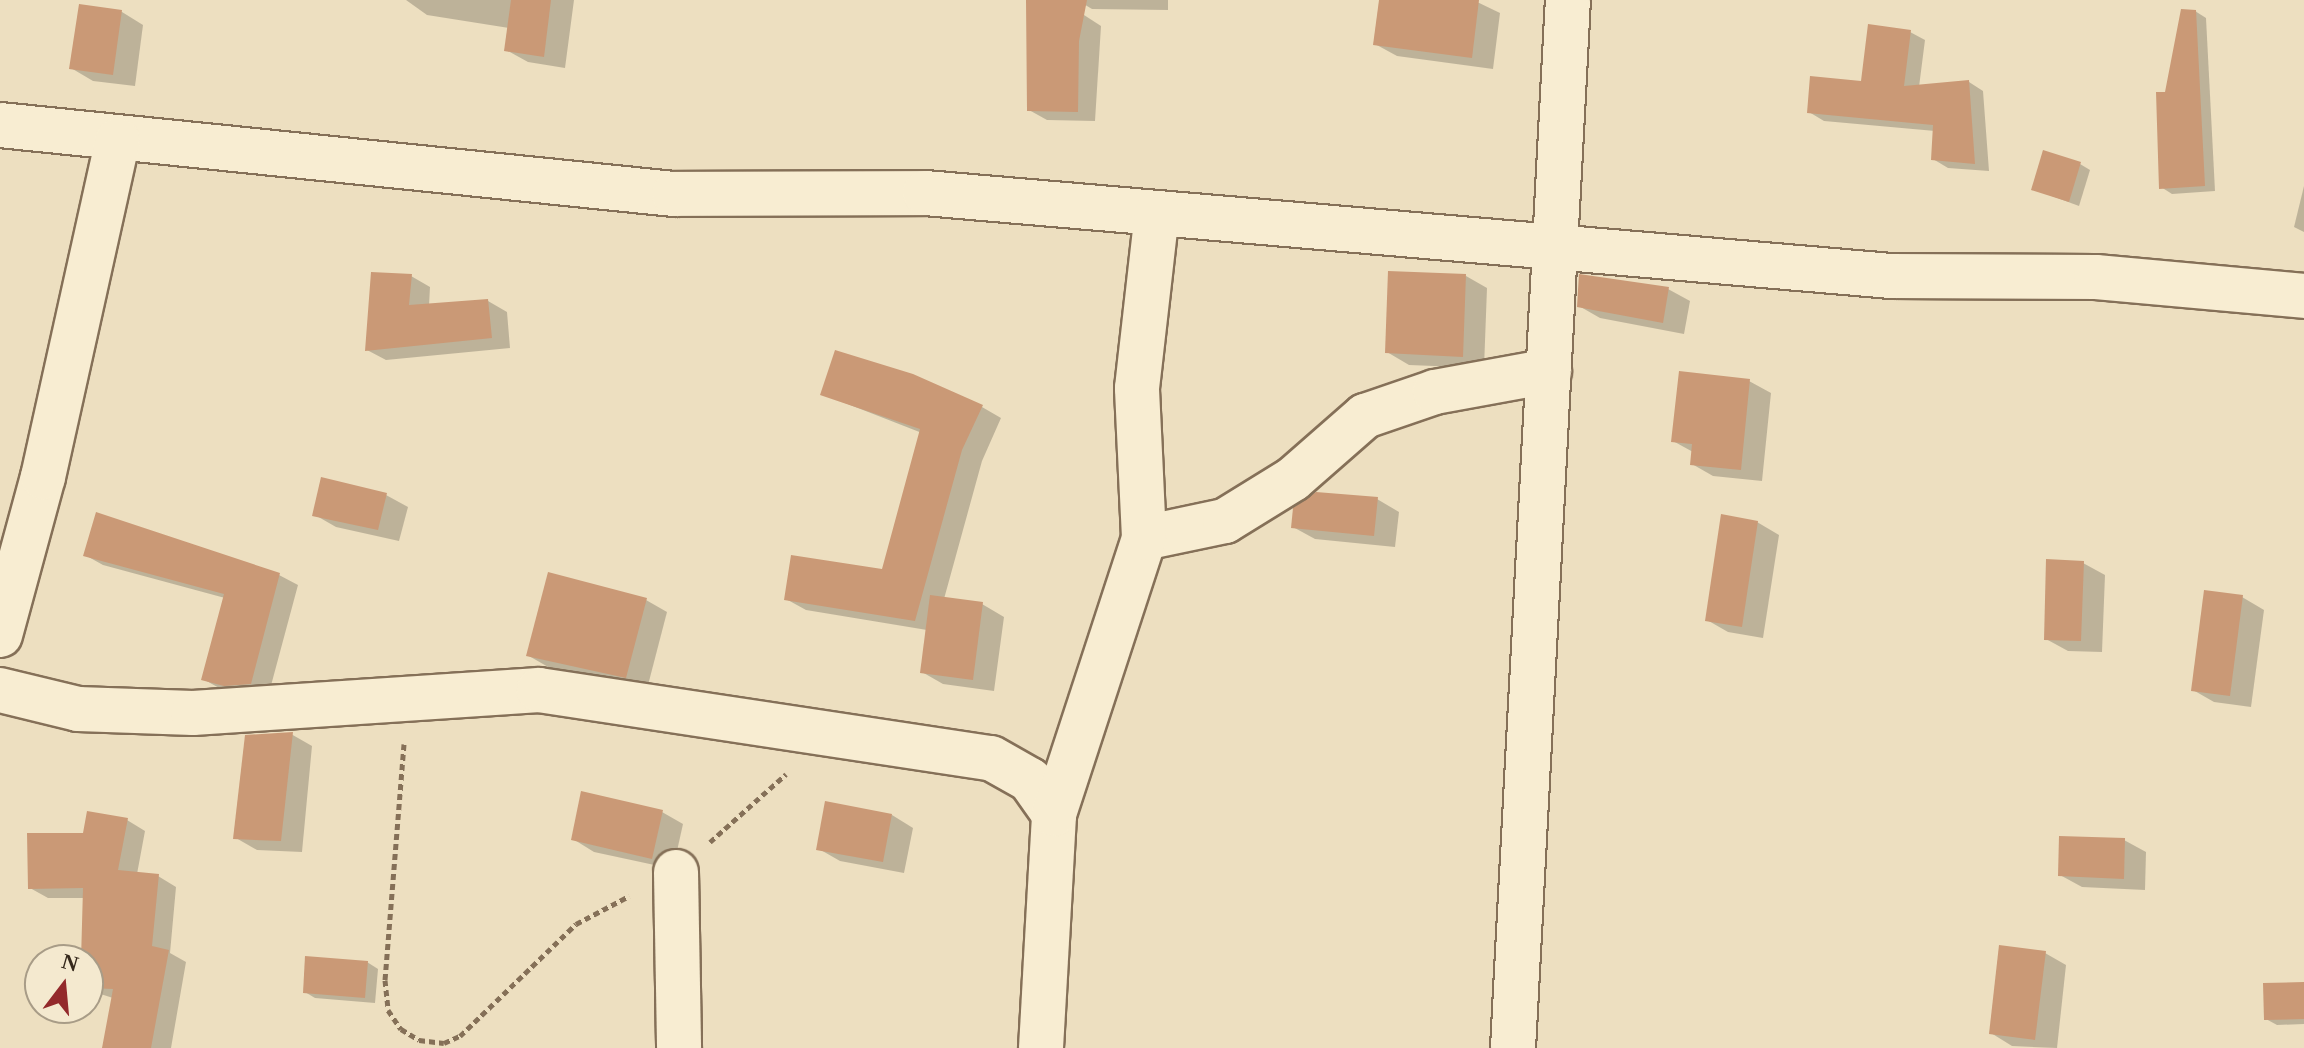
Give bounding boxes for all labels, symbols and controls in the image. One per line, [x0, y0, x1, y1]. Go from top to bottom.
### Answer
north arrow [24, 944, 104, 1024]
text: N [59, 948, 81, 977]

